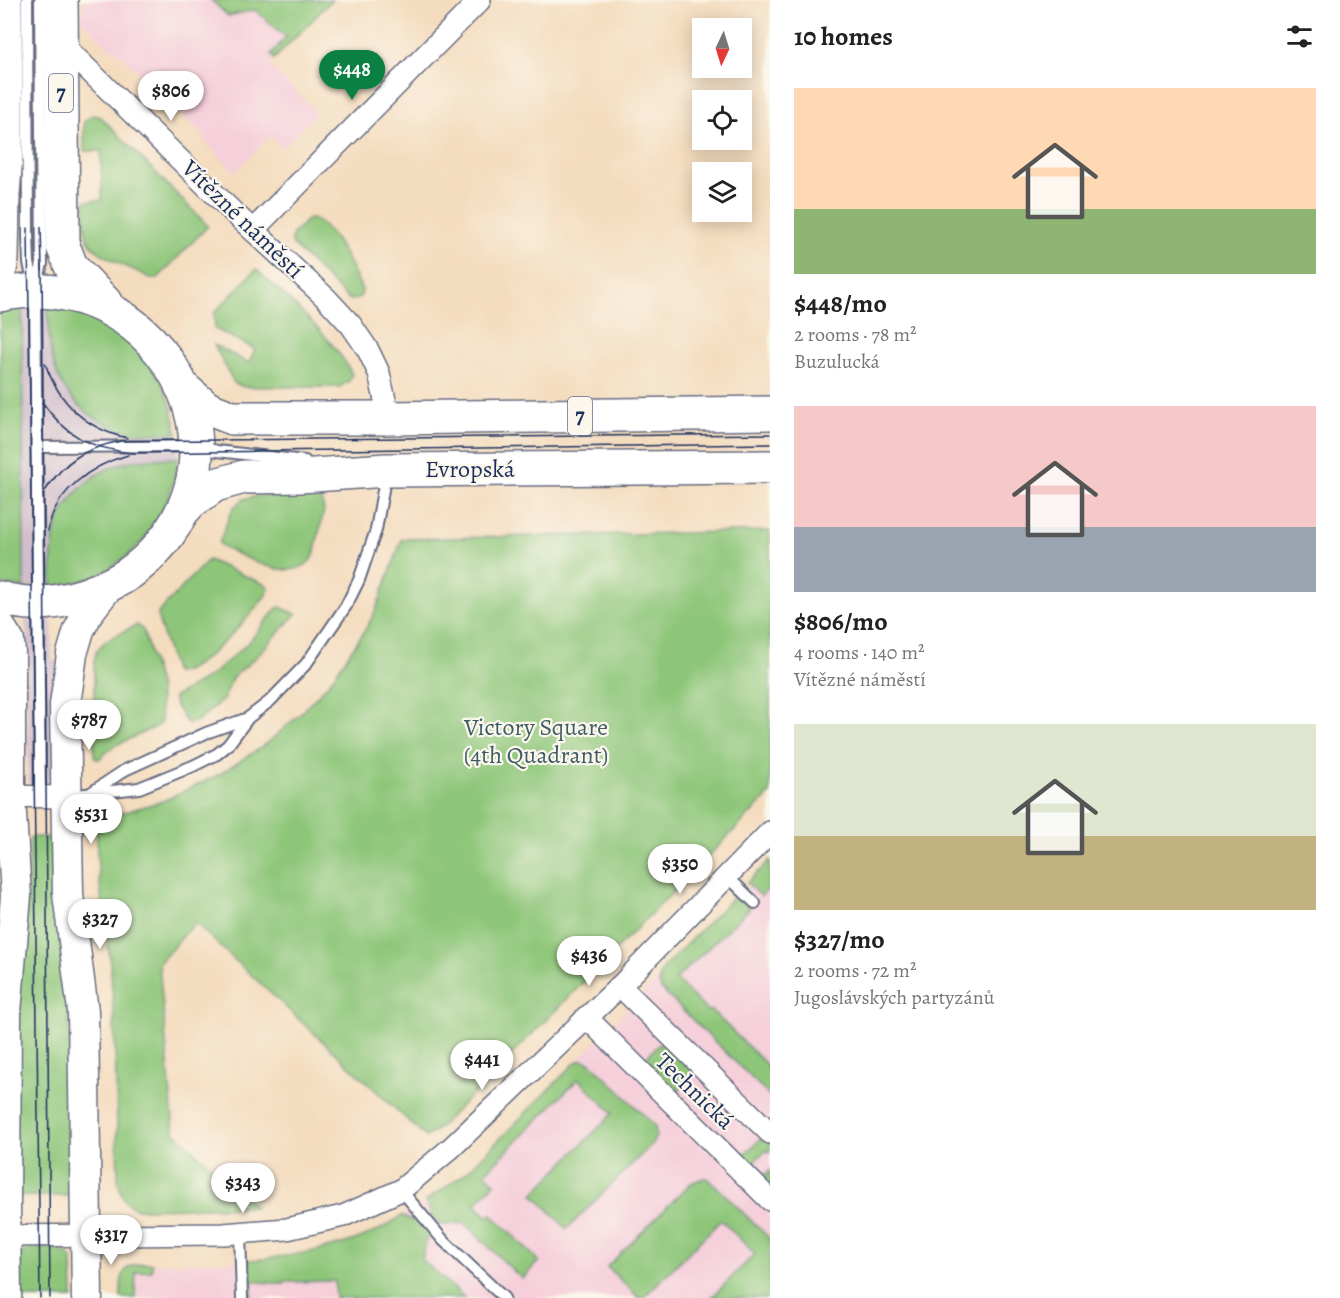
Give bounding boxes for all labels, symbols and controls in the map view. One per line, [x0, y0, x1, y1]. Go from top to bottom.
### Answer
north arrow [692, 18, 752, 78]
map controls [692, 18, 752, 222]
text: 10 homes [794, 19, 893, 54]
icon: filters [1283, 20, 1316, 53]
pin: $448 [316, 50, 388, 101]
text: $448 [333, 56, 371, 83]
pin: $806 [135, 71, 207, 122]
road number: 7 [49, 74, 73, 112]
text: $806 [152, 77, 190, 104]
button: locate [692, 90, 752, 150]
icon: home [1001, 127, 1109, 235]
street label: Vítězné náměstí [174, 152, 311, 285]
button: layers [692, 162, 752, 222]
text: $448/mo [794, 286, 887, 321]
text: 2 rooms · 78 m² [794, 321, 917, 348]
text: Buzulucká [794, 348, 880, 375]
road number: 7 [568, 397, 592, 435]
icon: home [1001, 445, 1109, 553]
street label: Evropská [425, 453, 516, 485]
text: $806/mo [794, 604, 888, 639]
text: 4 rooms · 140 m² [794, 639, 925, 666]
text: Vítězné náměstí [794, 666, 926, 693]
pin: $787 [53, 700, 125, 751]
text: $787 [71, 706, 107, 733]
park label: Victory Square (4th Quadrant) [463, 711, 608, 771]
icon: home [1001, 763, 1109, 871]
pin: $531 [55, 794, 127, 845]
text: $531 [74, 800, 108, 827]
pin: $350 [644, 844, 716, 895]
text: $350 [662, 850, 698, 877]
pin: $327 [64, 899, 136, 950]
text: $327 [82, 905, 118, 932]
text: $327/mo [794, 922, 885, 957]
pin: $436 [553, 936, 625, 987]
text: $436 [571, 942, 607, 969]
text: 2 rooms · 72 m² [794, 957, 916, 984]
text: Jugoslávských partyzánů [794, 984, 995, 1011]
pin: $441 [446, 1040, 518, 1091]
street label: Technická [649, 1045, 742, 1137]
text: $441 [464, 1046, 500, 1073]
pin: $343 [207, 1163, 279, 1214]
text: $343 [225, 1169, 261, 1196]
pin: $317 [75, 1215, 147, 1266]
text: $317 [94, 1221, 128, 1248]

